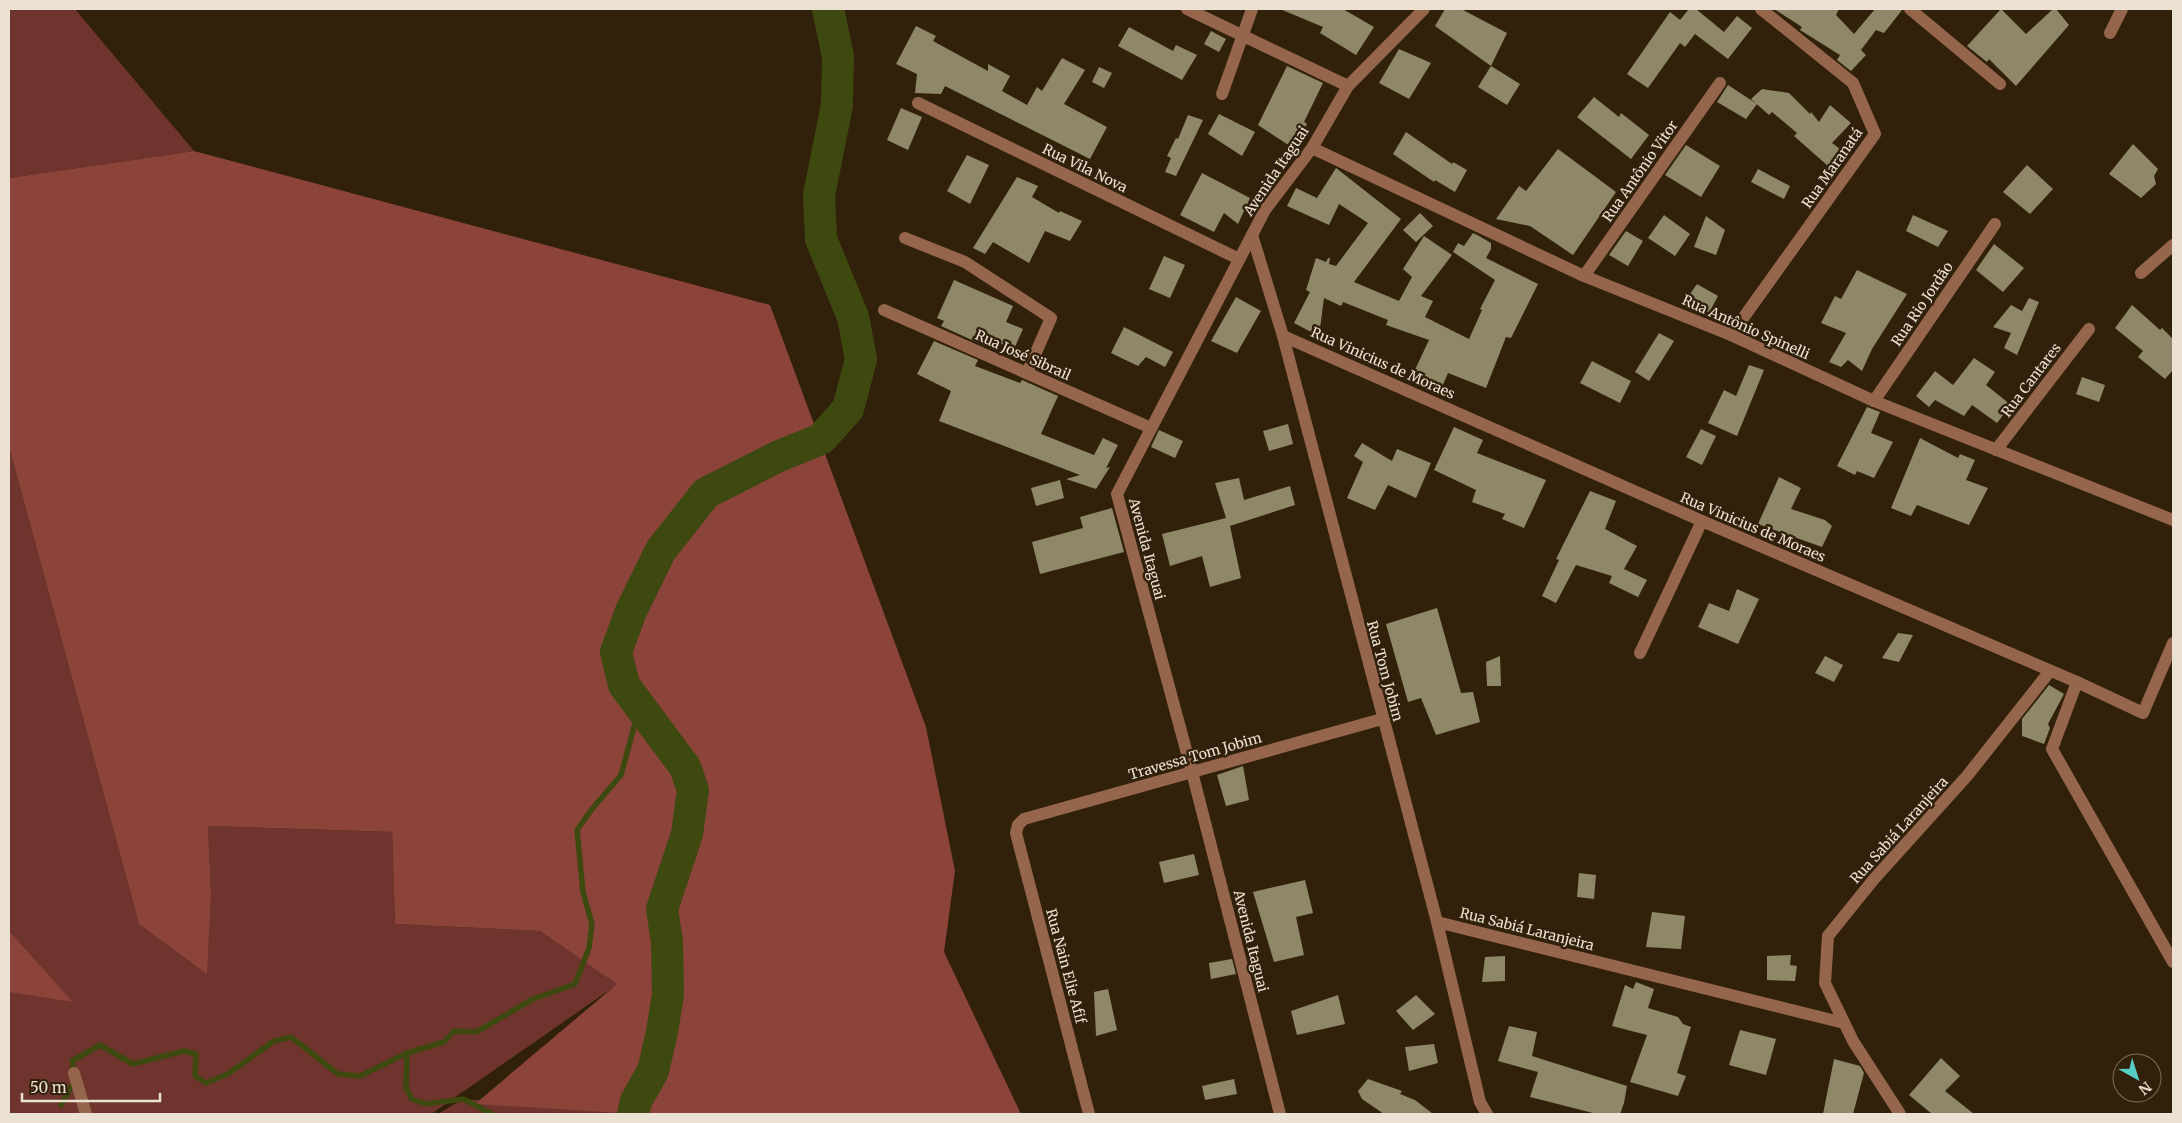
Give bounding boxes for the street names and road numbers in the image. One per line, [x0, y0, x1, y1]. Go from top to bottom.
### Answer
street label: Rua Antônio Vitor [1598, 117, 1682, 225]
street label: Avenida Itaguai [1239, 122, 1313, 220]
street label: Rua Maranatá [1798, 124, 1867, 212]
street label: Rua Vila Nova [1040, 140, 1131, 197]
street label: Rua Rio Jordão [1887, 258, 1957, 350]
street label: Rua Antônio Spinelli [1679, 291, 1813, 363]
street label: Rua Vinicius de Moraes [1308, 323, 1458, 403]
street label: Rua José Sibrail [972, 326, 1074, 384]
street label: Rua Cantares [1997, 339, 2065, 421]
street label: Rua Vinicius de Moraes [1678, 488, 1828, 566]
street label: Avenida Itaguai [1125, 495, 1169, 602]
street label: Rua Tom Jobim [1363, 619, 1407, 723]
street label: Travessa Tom Jobim [1126, 728, 1264, 784]
street label: Rua Sabiá Laranjeira [1846, 772, 1952, 887]
street label: Avenida Itaguai [1229, 887, 1272, 994]
street label: Rua Sabiá Laranjeira [1458, 904, 1597, 955]
street label: Rua Nain Elie Afif [1042, 907, 1090, 1026]

